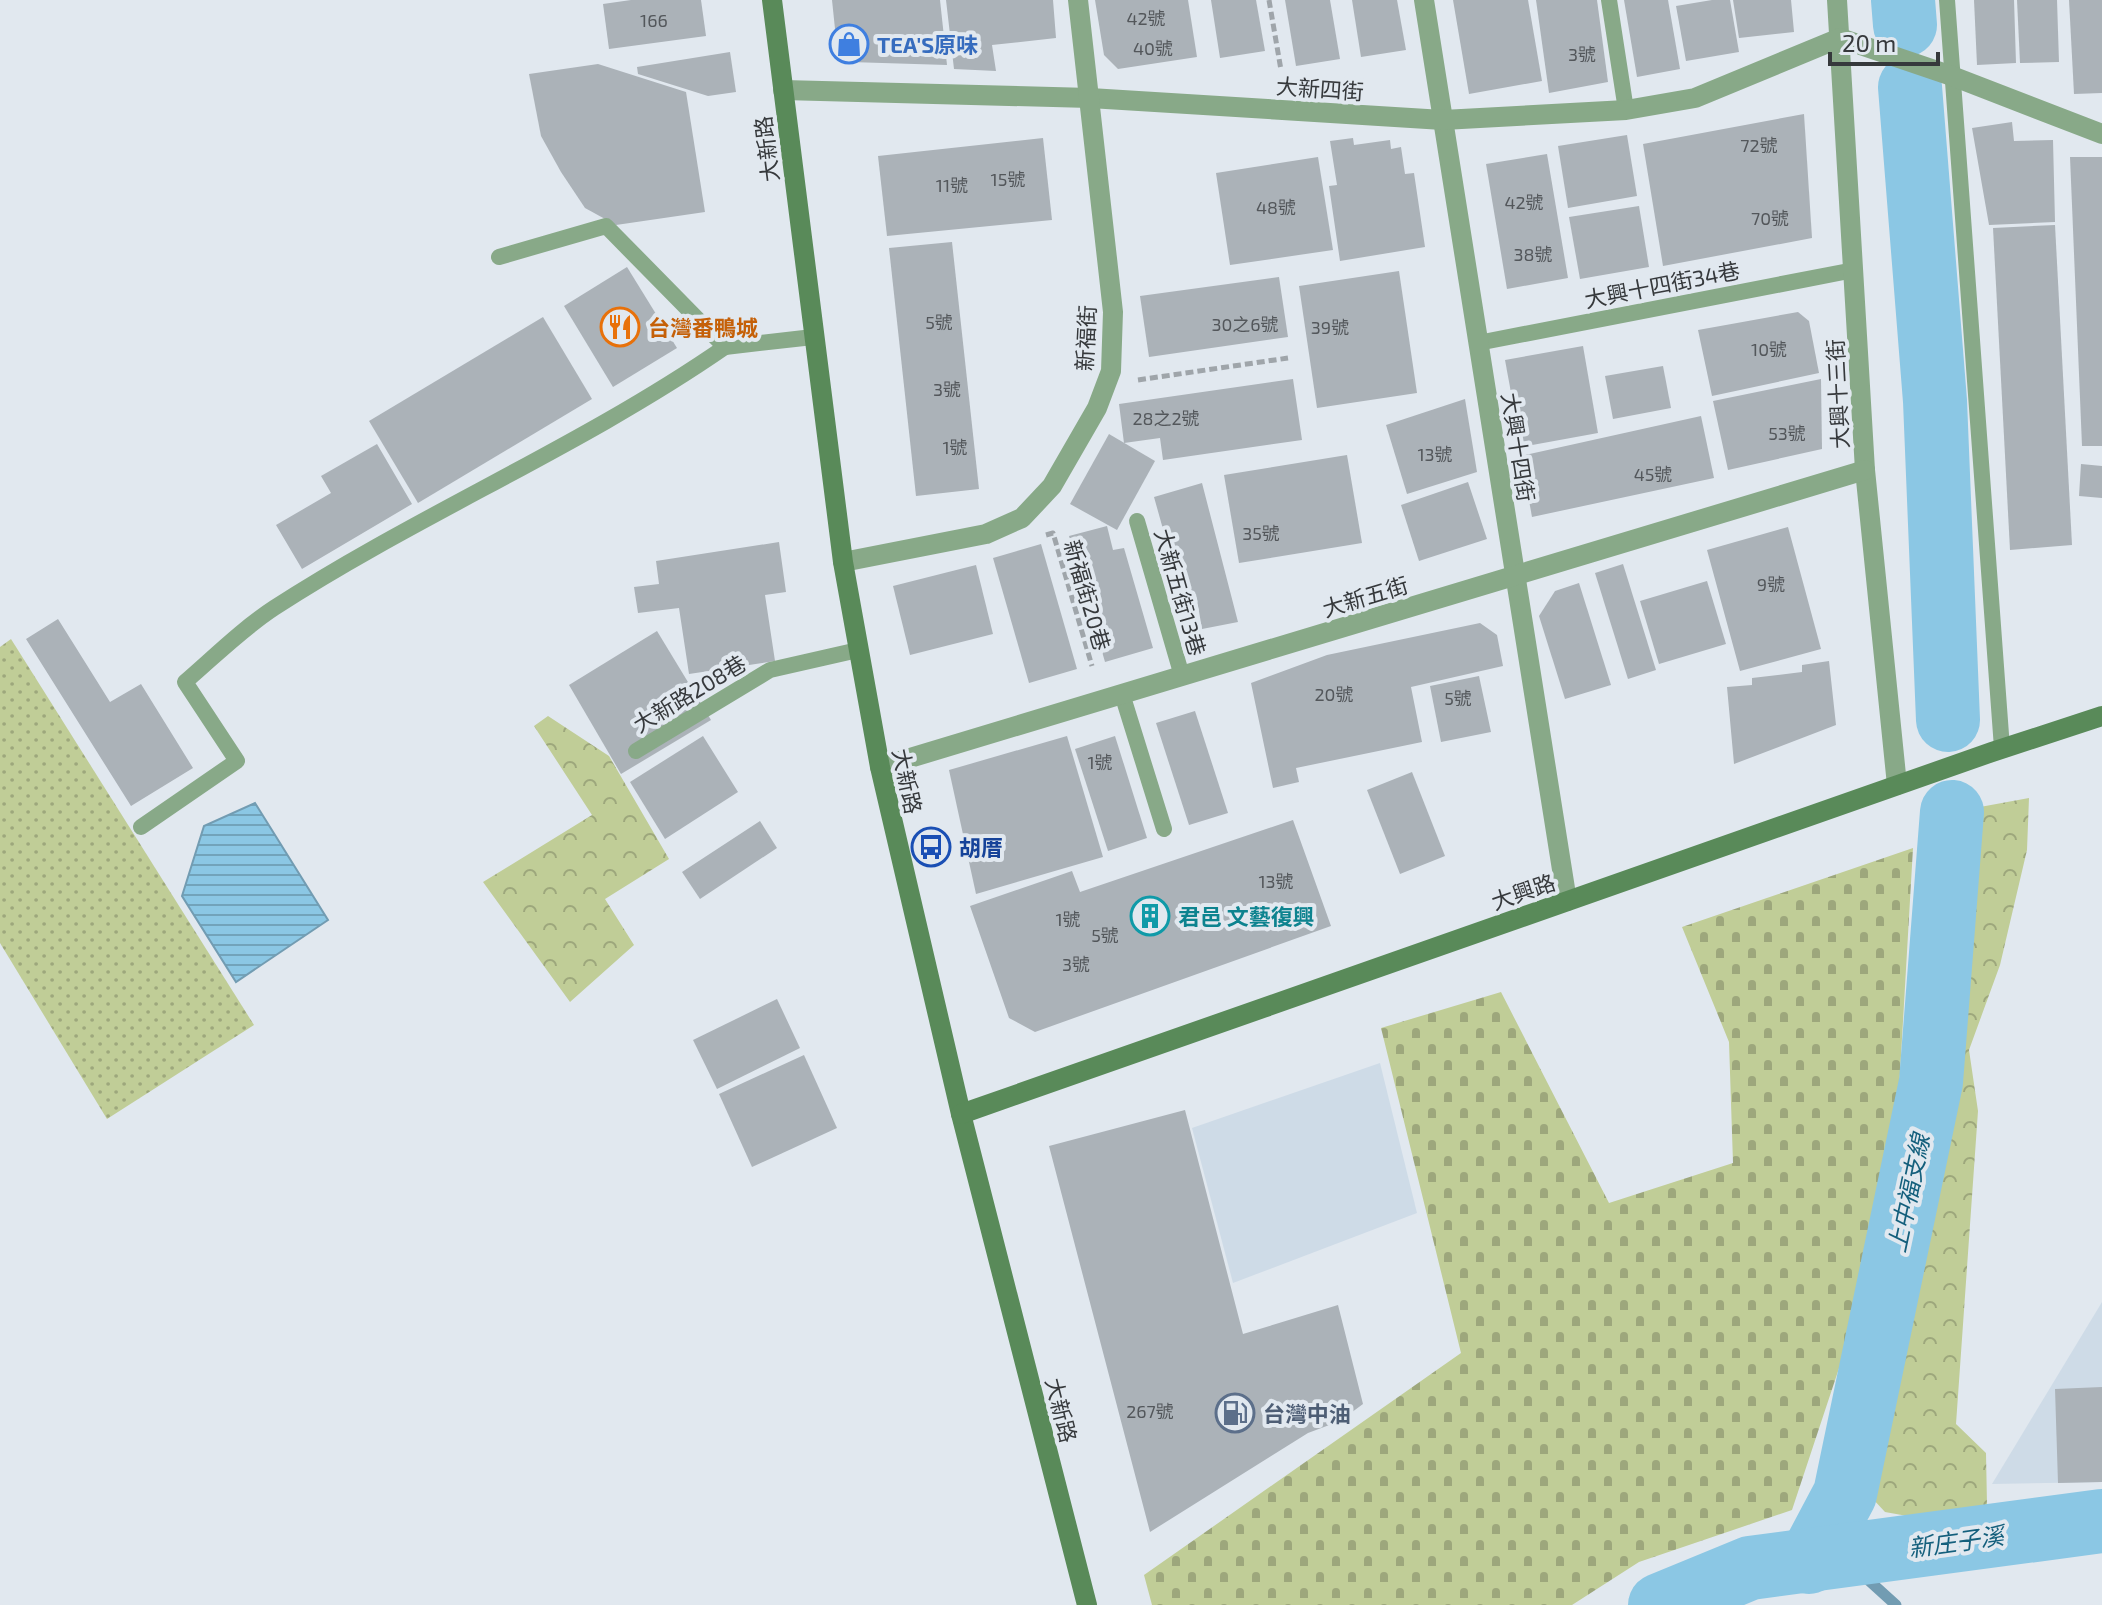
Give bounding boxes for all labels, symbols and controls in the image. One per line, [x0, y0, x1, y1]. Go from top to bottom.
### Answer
house number: 42號 [1126, 7, 1166, 29]
house number: 166 [640, 9, 668, 31]
scale bar [1830, 16, 1938, 66]
shop icon: TEA'S原味 [828, 23, 870, 65]
text: 20 m [1842, 28, 1896, 57]
place label: TEA'S原味 [877, 31, 978, 57]
house number: 40號 [1133, 37, 1173, 59]
house number: 3號 [1568, 43, 1596, 65]
street label: 大新四街 [1275, 72, 1365, 104]
street label: 大新路 [749, 115, 783, 183]
house number: 72號 [1740, 134, 1778, 156]
house number: 15號 [991, 168, 1025, 190]
house number: 11號 [936, 174, 968, 196]
house number: 42號 [1504, 191, 1544, 213]
house number: 48號 [1256, 196, 1296, 218]
house number: 70號 [1751, 207, 1789, 229]
house number: 38號 [1514, 243, 1552, 265]
street label: 大興十四街34巷 [1582, 256, 1742, 312]
street label: 新福街 [1070, 304, 1100, 372]
restaurant icon: 台灣番鴨城 [599, 306, 641, 348]
house number: 5號 [925, 311, 953, 333]
house number: 30之6號 [1211, 313, 1279, 335]
place label: 台灣番鴨城 [648, 314, 758, 340]
house number: 39號 [1311, 316, 1349, 338]
house number: 10號 [1751, 338, 1787, 360]
street label: 大興十三街 [1821, 338, 1853, 450]
house number: 3號 [933, 378, 961, 400]
street label: 大興十四街 [1498, 391, 1540, 503]
house number: 28之2號 [1132, 407, 1200, 429]
house number: 53號 [1768, 422, 1806, 444]
house number: 1號 [942, 436, 968, 458]
house number: 13號 [1417, 443, 1453, 465]
house number: 45號 [1634, 463, 1672, 485]
house number: 35號 [1242, 522, 1280, 544]
street label: 大新五街13巷 [1150, 525, 1212, 659]
street label: 新福街20巷 [1060, 537, 1116, 653]
street label: 大新五街 [1319, 571, 1411, 621]
house number: 9號 [1757, 573, 1785, 595]
street label: 大新路208巷 [628, 649, 750, 737]
house number: 20號 [1315, 683, 1353, 705]
house number: 5號 [1444, 687, 1472, 709]
street label: 大新路 [888, 746, 928, 816]
house number: 1號 [1087, 751, 1113, 773]
bus stop icon: 胡厝 [910, 826, 952, 868]
place label: 胡厝 [959, 834, 1003, 860]
street label: 大興路 [1488, 868, 1558, 914]
house number: 13號 [1258, 870, 1294, 892]
building icon: 君邑 文藝復興 [1129, 895, 1171, 937]
place label: 君邑 文藝復興 [1178, 903, 1315, 929]
house number: 1號 [1055, 908, 1081, 930]
house number: 5號 [1091, 924, 1119, 946]
house number: 3號 [1062, 953, 1090, 975]
water label: 上中福支線 [1881, 1128, 1935, 1255]
street label: 大新路 [1041, 1375, 1083, 1445]
fuel station icon: 台灣中油 [1214, 1392, 1256, 1434]
house number: 267號 [1126, 1400, 1174, 1422]
place label: 台灣中油 [1263, 1400, 1351, 1426]
water label: 新庄子溪 [1906, 1520, 2009, 1562]

